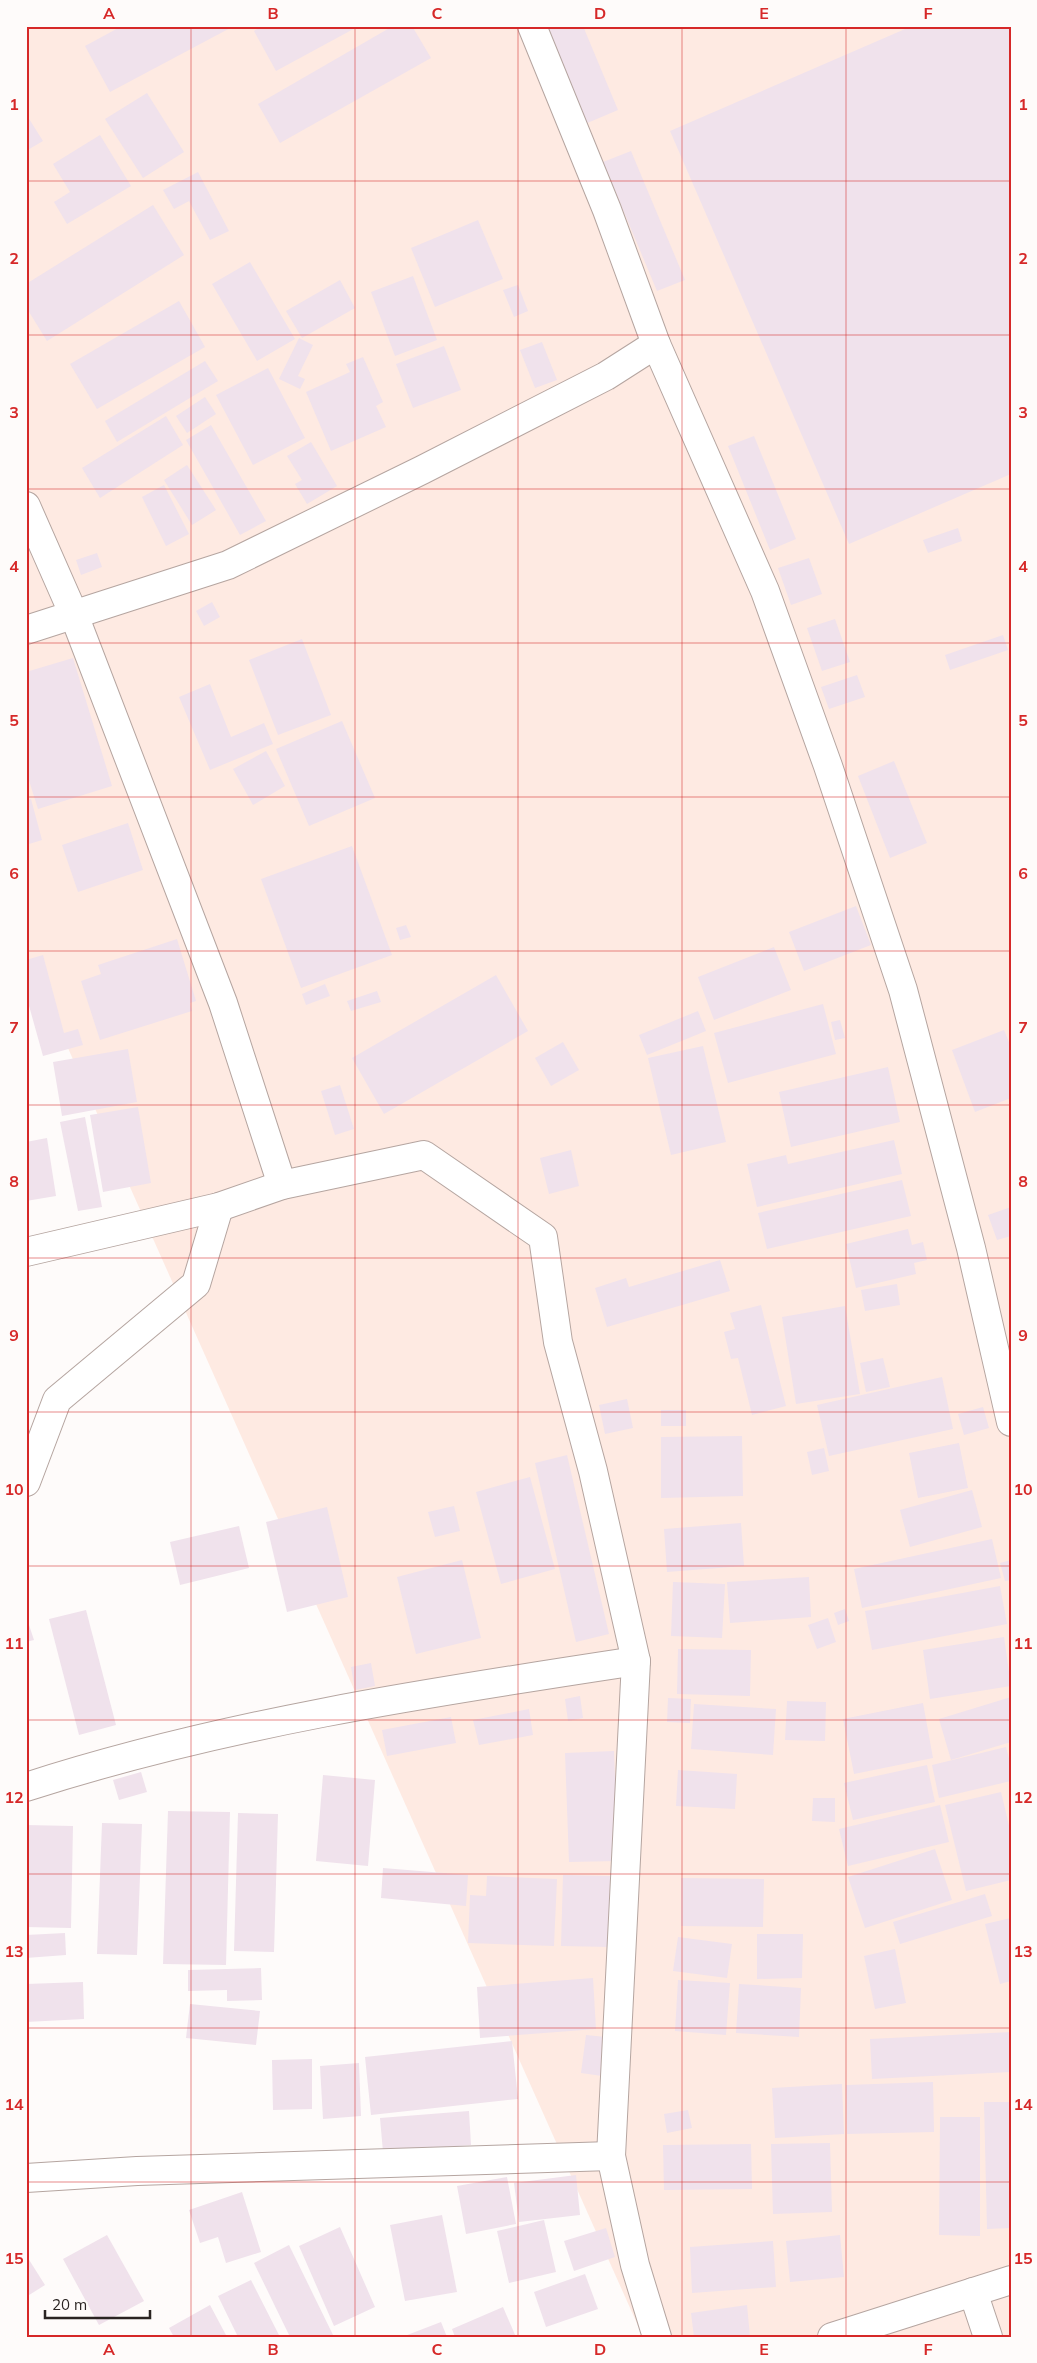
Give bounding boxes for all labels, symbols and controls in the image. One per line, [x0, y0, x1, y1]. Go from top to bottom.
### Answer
text: A [103, 3, 115, 23]
text: B [267, 3, 279, 23]
text: C [432, 3, 443, 23]
text: D [594, 3, 606, 23]
text: E [759, 3, 769, 23]
text: F [923, 3, 933, 23]
text: 1 [9, 94, 19, 114]
text: 1 [1018, 94, 1028, 114]
text: 2 [9, 248, 19, 268]
text: 2 [1018, 248, 1028, 268]
text: 3 [9, 402, 19, 422]
text: 3 [1018, 402, 1028, 422]
text: 4 [9, 556, 19, 576]
text: 4 [1018, 556, 1028, 576]
text: 5 [9, 710, 19, 730]
text: 5 [1018, 710, 1028, 730]
text: 6 [9, 863, 19, 883]
text: 6 [1018, 863, 1028, 883]
text: 7 [9, 1017, 19, 1037]
text: 7 [1018, 1017, 1028, 1037]
text: 8 [9, 1171, 19, 1191]
text: 8 [1018, 1171, 1028, 1191]
text: 9 [9, 1325, 19, 1345]
text: 9 [1018, 1325, 1028, 1345]
text: 10 [4, 1479, 24, 1499]
text: 10 [1013, 1479, 1033, 1499]
text: 11 [4, 1633, 24, 1653]
text: 11 [1013, 1633, 1033, 1653]
text: 12 [4, 1787, 24, 1807]
text: 12 [1013, 1787, 1033, 1807]
text: 13 [4, 1941, 24, 1961]
text: 13 [1013, 1941, 1033, 1961]
text: 14 [4, 2094, 24, 2114]
text: 14 [1013, 2094, 1033, 2114]
text: 15 [4, 2248, 24, 2268]
text: 15 [1013, 2248, 1033, 2268]
scale bar [45, 2288, 150, 2320]
text: 20 m [52, 2295, 87, 2314]
text: A [103, 2339, 115, 2359]
text: B [267, 2339, 279, 2359]
text: C [432, 2339, 443, 2359]
text: D [594, 2339, 606, 2359]
text: E [759, 2339, 769, 2359]
text: F [923, 2339, 933, 2359]

